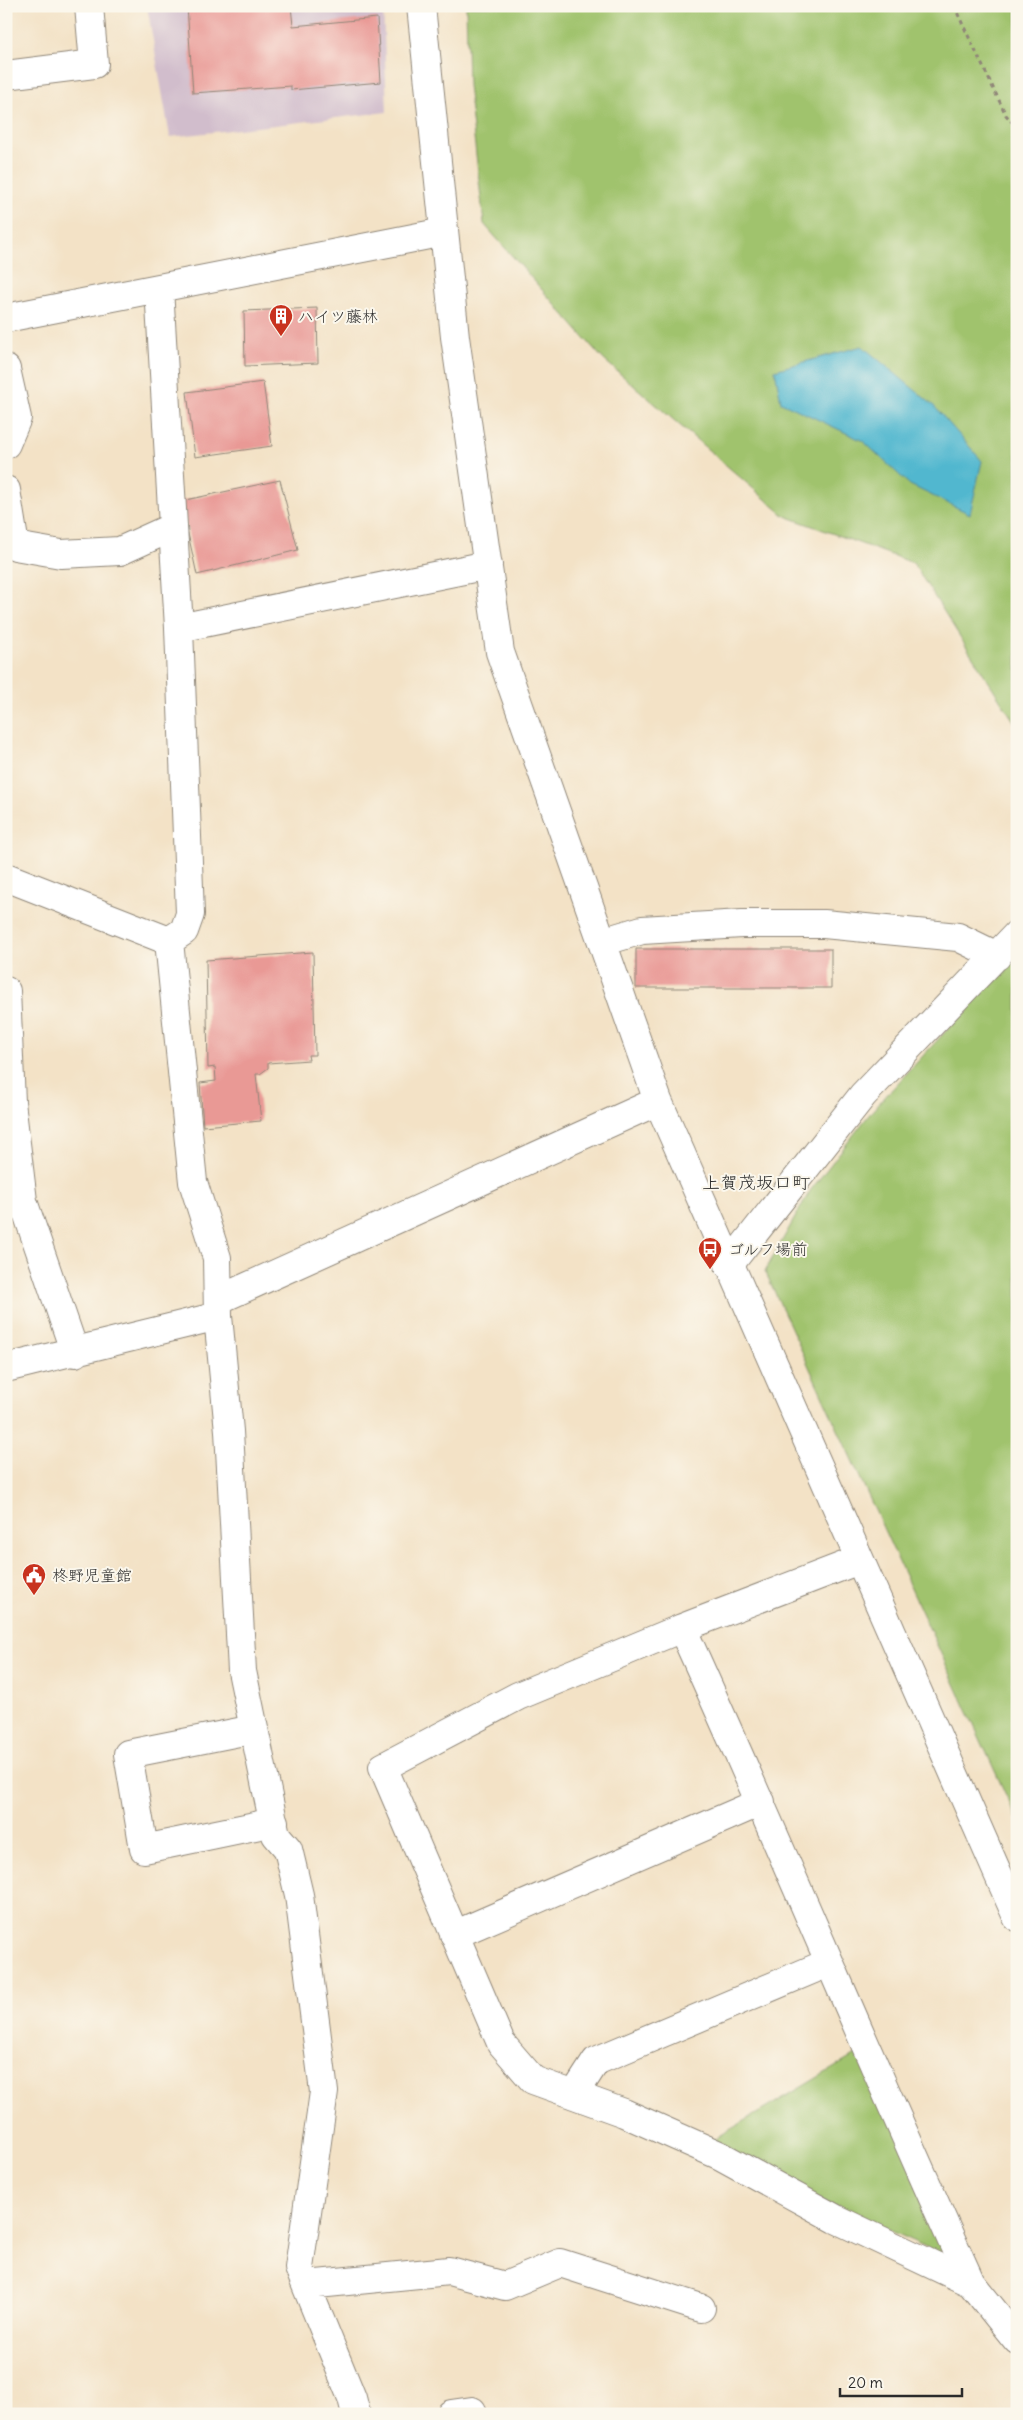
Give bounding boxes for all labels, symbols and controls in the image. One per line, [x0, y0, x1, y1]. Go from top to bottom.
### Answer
building icon: ハイツ藤林 [268, 303, 294, 337]
place label: ハイツ藤林 [298, 306, 378, 326]
district label: 上賀茂坂口町 [702, 1171, 810, 1194]
bus stop icon: ゴルフ場前 [697, 1236, 723, 1270]
place label: ゴルフ場前 [728, 1239, 807, 1259]
public building icon: 柊野児童館 [21, 1562, 47, 1596]
place label: 柊野児童館 [52, 1565, 132, 1585]
scale bar [840, 2365, 963, 2397]
text: 20 m [848, 2373, 883, 2392]

